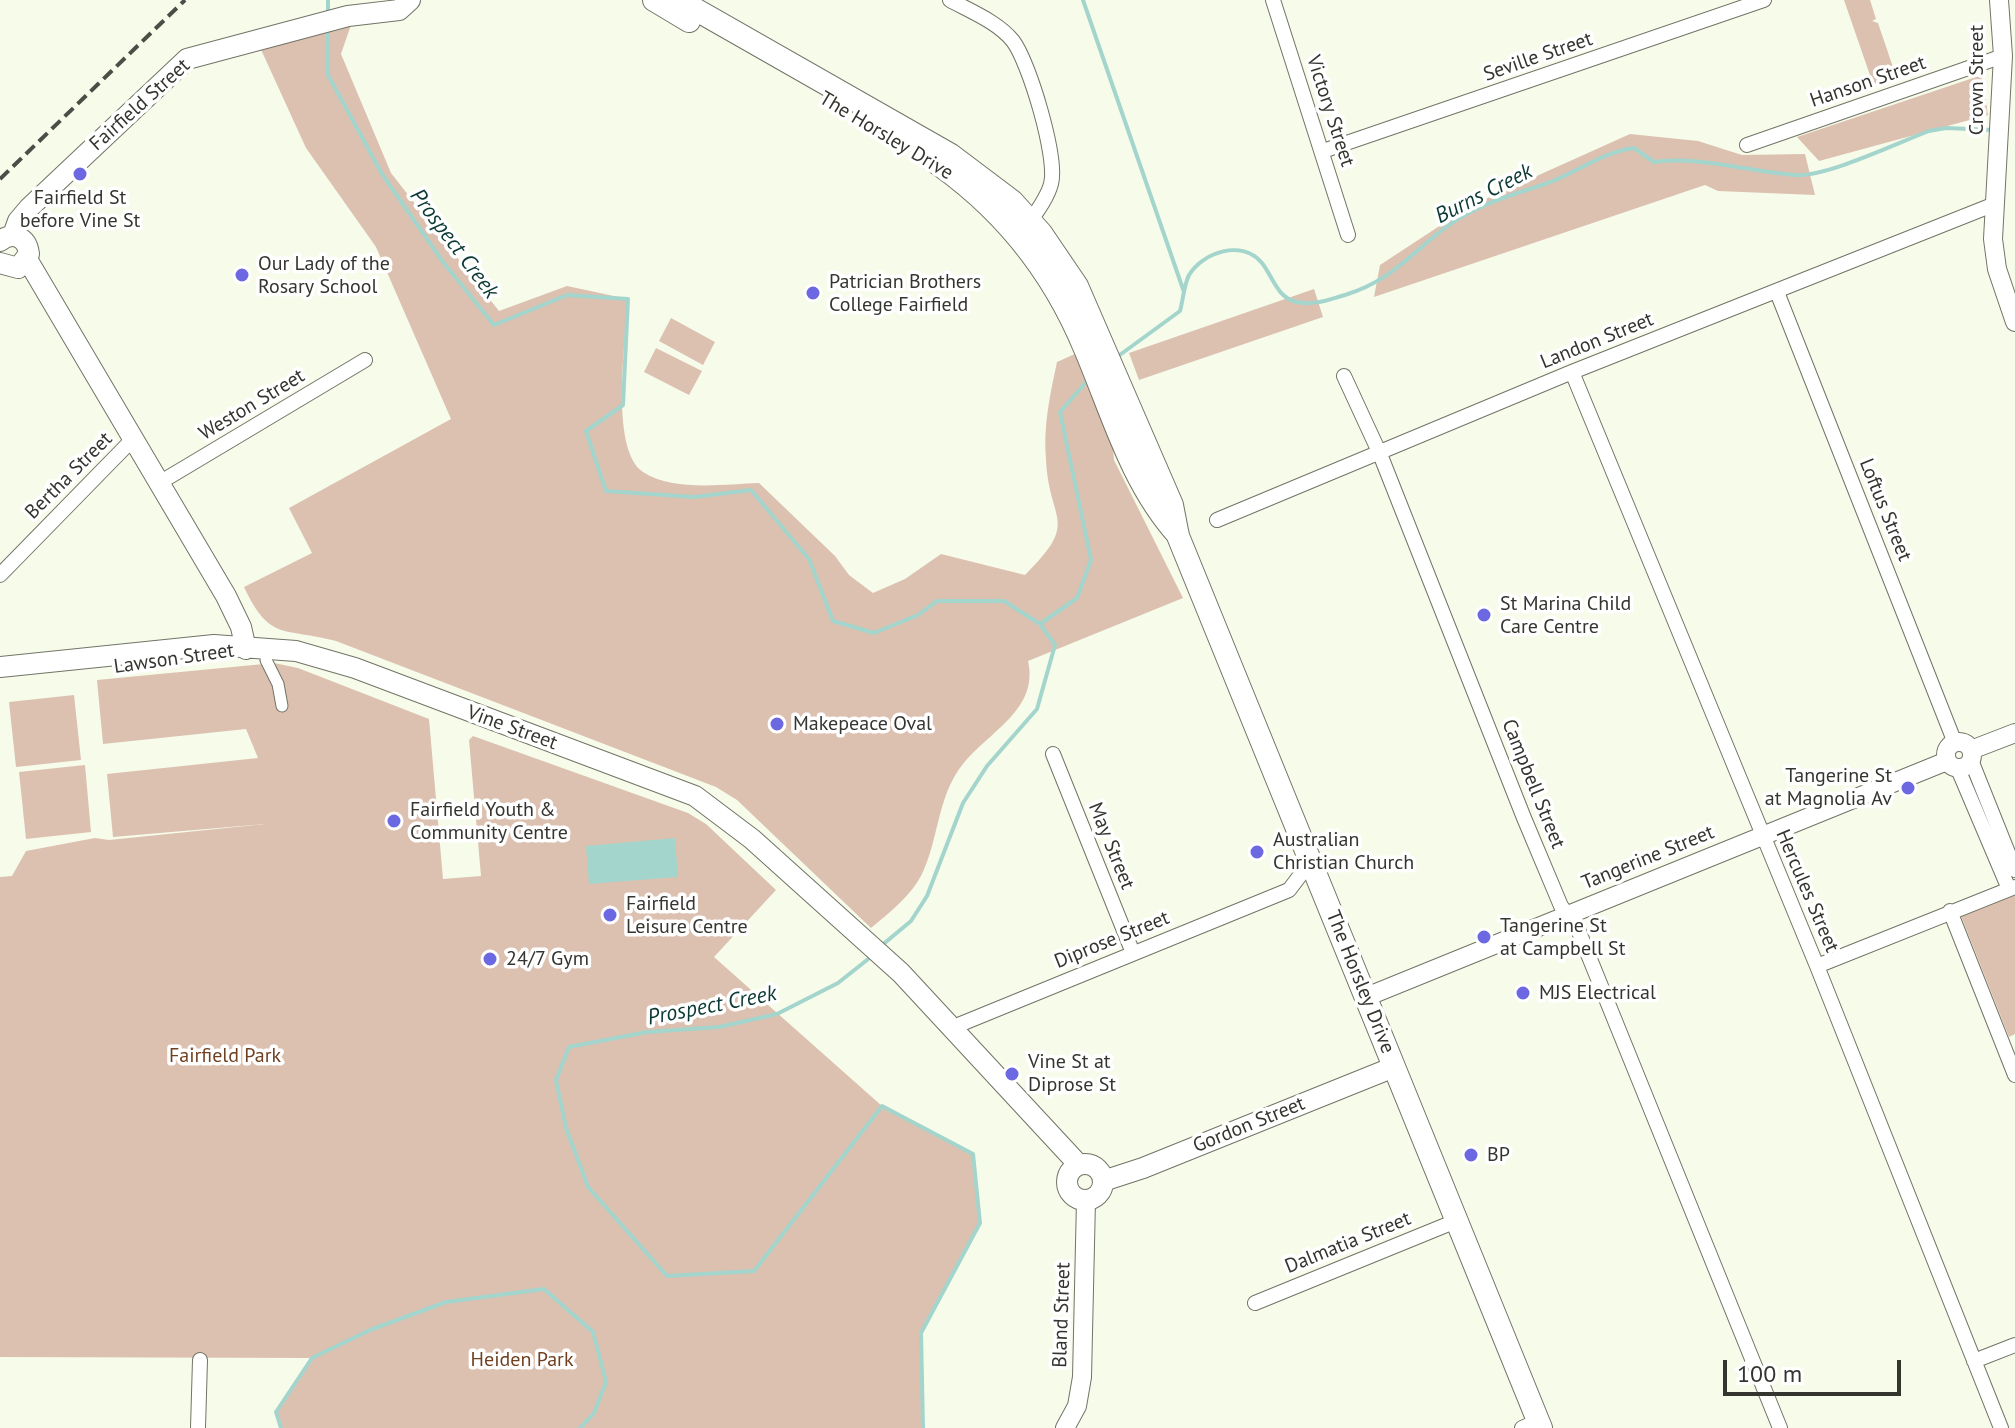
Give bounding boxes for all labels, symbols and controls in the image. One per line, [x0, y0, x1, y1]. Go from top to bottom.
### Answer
street label: Crown Street [1965, 25, 1989, 135]
street label: Seville Street [1480, 27, 1596, 87]
street label: Hanson Street [1807, 51, 1929, 113]
street label: Victory Street [1301, 52, 1359, 170]
street label: Fairfield Street [85, 54, 195, 156]
street label: The Horsley Drive [815, 87, 957, 185]
water label: Burns Creek [1431, 158, 1537, 230]
marker: Fairfield St before Vine St [71, 165, 89, 183]
water label: Prospect Creek [404, 184, 504, 304]
place label: Fairfield St before Vine St [20, 186, 140, 233]
place label: Our Lady of the Rosary School [258, 252, 390, 299]
marker: Our Lady of the Rosary School [233, 266, 251, 284]
place label: Patrician Brothers College Fairfield [829, 270, 981, 317]
marker: Patrician Brothers College Fairfield [804, 284, 822, 302]
street label: Landon Street [1537, 307, 1657, 375]
street label: Weston Street [195, 364, 309, 446]
street label: Bertha Street [20, 427, 118, 525]
street label: Loftus Street [1854, 455, 1916, 565]
place label: St Marina Child Care Centre [1500, 592, 1631, 639]
marker: St Marina Child Care Centre [1475, 606, 1493, 624]
street label: Lawson Street [112, 639, 236, 679]
street label: Vine Street [464, 701, 560, 755]
place label: Makepeace Oval [793, 712, 932, 736]
marker: Makepeace Oval [768, 715, 786, 733]
street label: Campbell Street [1496, 716, 1570, 852]
place label: Tangerine St at Magnolia Av [1765, 764, 1892, 811]
marker: Tangerine St at Magnolia Av [1899, 779, 1917, 797]
place label: Fairfield Youth & Community Centre [410, 798, 568, 845]
street label: May Street [1083, 799, 1139, 893]
marker: Fairfield Youth & Community Centre [385, 812, 403, 830]
street label: Tangerine Street [1578, 821, 1718, 895]
street label: Hercules Street [1770, 826, 1844, 956]
place label: Australian Christian Church [1273, 828, 1414, 875]
marker: Australian Christian Church [1248, 843, 1266, 861]
place label: Fairfield Leisure Centre [626, 892, 748, 939]
marker: Fairfield Leisure Centre [601, 906, 619, 924]
street label: Diprose Street [1051, 906, 1173, 974]
street label: The Horsley Drive [1320, 907, 1400, 1057]
place label: Tangerine St at Campbell St [1500, 914, 1625, 961]
marker: Tangerine St at Campbell St [1475, 928, 1493, 946]
place label: 24/7 Gym [506, 947, 589, 971]
marker: 24/7 Gym [481, 950, 499, 968]
water label: Prospect Creek [645, 981, 779, 1031]
place label: MJS Electrical [1539, 981, 1656, 1005]
marker: MJS Electrical [1514, 984, 1532, 1002]
park label: Fairfield Park [169, 1044, 281, 1068]
place label: Vine St at Diprose St [1028, 1050, 1116, 1097]
marker: Vine St at Diprose St [1003, 1065, 1021, 1083]
street label: Gordon Street [1190, 1092, 1308, 1158]
place label: BP [1487, 1143, 1510, 1167]
marker: BP [1462, 1146, 1480, 1164]
street label: Dalmatia Street [1282, 1207, 1414, 1279]
street label: Bland Street [1048, 1262, 1076, 1368]
scale bar [1727, 1344, 1905, 1394]
park label: Heiden Park [471, 1348, 573, 1372]
text: 100 m [1737, 1358, 1802, 1389]

